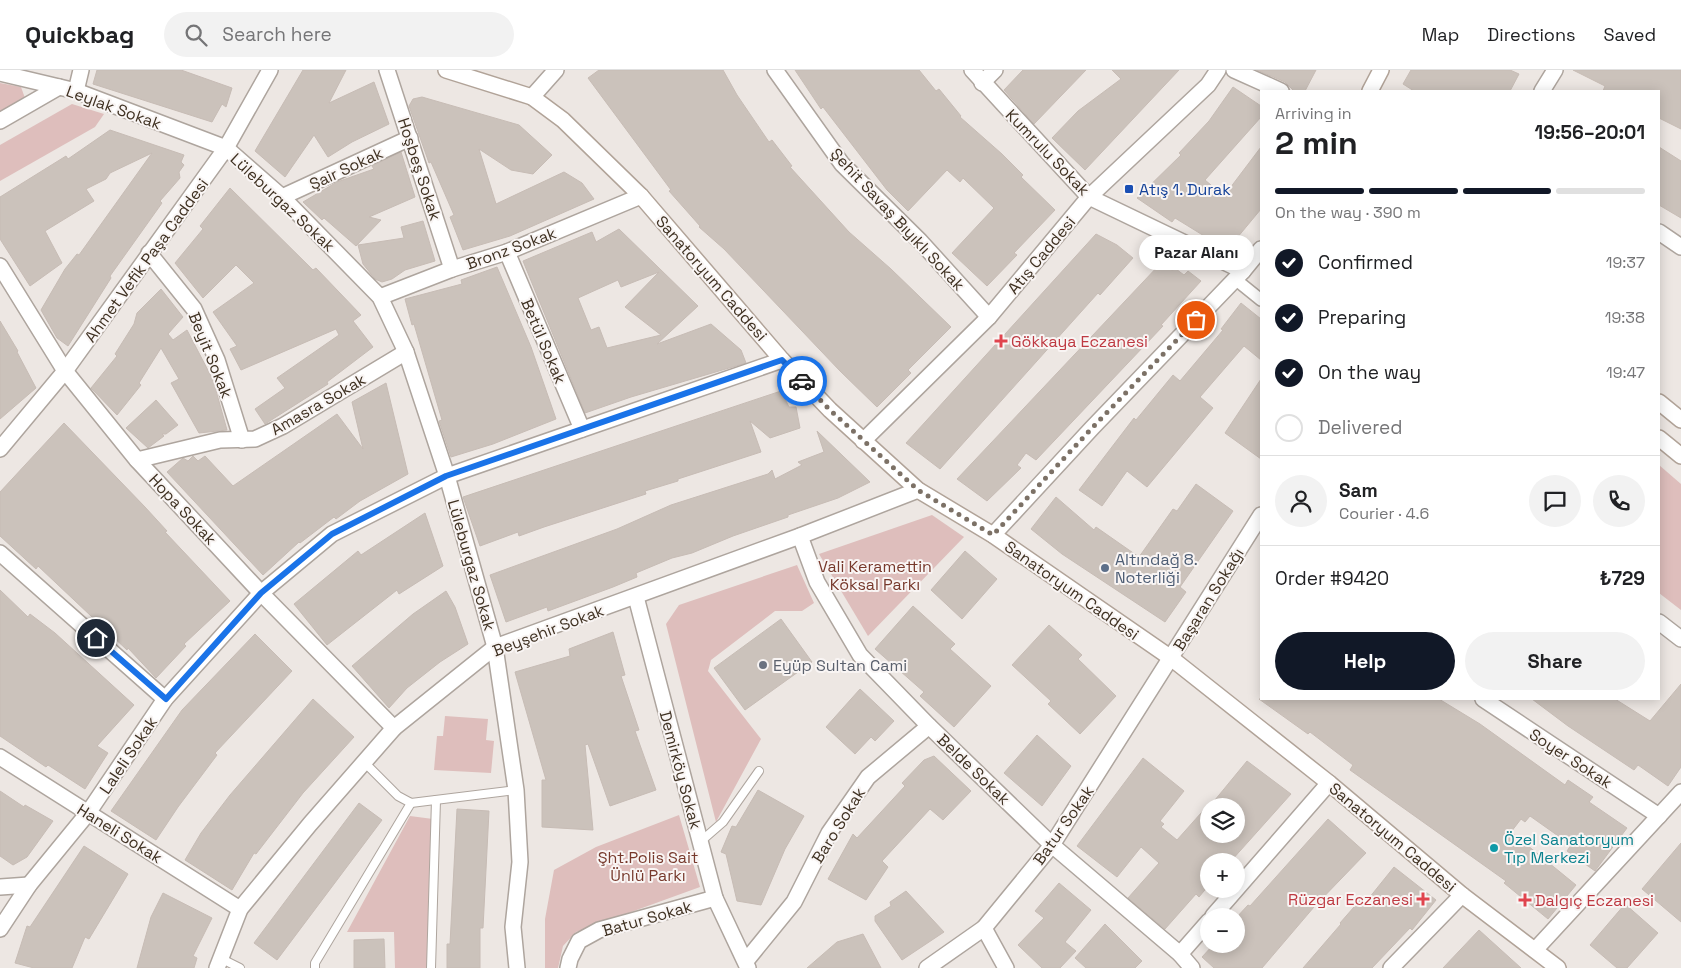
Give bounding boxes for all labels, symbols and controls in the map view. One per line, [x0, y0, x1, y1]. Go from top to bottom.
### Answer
search box [164, 12, 514, 57]
text: Quickbag [25, 19, 134, 50]
icon: search [182, 21, 210, 49]
text: Search here [222, 22, 332, 47]
text: Map [1422, 23, 1459, 46]
text: Directions [1487, 23, 1576, 46]
text: Saved [1604, 23, 1656, 46]
street label: Leylak Sokak [63, 81, 165, 135]
text: Arriving in [1275, 103, 1352, 124]
street label: Kumrulu Sokak [1001, 105, 1095, 200]
street label: Hoşbeş Sokak [393, 115, 446, 224]
text: 19:56–20:01 [1535, 120, 1645, 145]
text: 2 min [1275, 123, 1358, 163]
street label: Şair Sokak [306, 142, 387, 195]
street label: Şehit Savaş Bıyıklı Sokak [826, 144, 970, 295]
street label: Lüleburgaz Sokak [226, 148, 340, 257]
street label: Ahmet Vefik Paşa Caddesi [80, 174, 213, 346]
place label: Atış 1. Durak [1139, 179, 1231, 200]
marker: Atış 1. Durak [1123, 183, 1135, 195]
text: On the way · 390 m [1275, 202, 1421, 223]
street label: Sanatoryum Caddesi [651, 211, 772, 345]
street label: Atış Caddesi [1003, 212, 1080, 299]
street label: Bronz Sokak [463, 222, 559, 274]
callout: Pazar Alanı [1138, 235, 1254, 270]
text: Pazar Alanı [1154, 242, 1239, 263]
icon: check [1275, 249, 1303, 277]
text: Confirmed [1318, 250, 1413, 275]
text: 19:37 [1606, 252, 1645, 273]
street label: Betül Sokak [516, 295, 571, 387]
pin [1175, 299, 1217, 341]
icon: check [1275, 304, 1303, 332]
text: Preparing [1318, 305, 1406, 330]
icon: bag [1182, 306, 1210, 334]
text: 19:38 [1605, 307, 1645, 328]
street label: Beyit Sokak [184, 309, 237, 402]
place label: Gökkaya Eczanesi [1011, 331, 1148, 352]
marker: Gökkaya Eczanesi [995, 335, 1007, 347]
courier [777, 356, 827, 406]
icon: check [1275, 359, 1303, 387]
text: On the way [1318, 360, 1421, 385]
text: 19:47 [1606, 362, 1645, 383]
icon: car [788, 367, 816, 395]
street label: Amasra Sokak [267, 369, 370, 440]
text: Delivered [1318, 415, 1403, 440]
street label: Hopa Sokak [144, 469, 221, 550]
button: person [1275, 475, 1327, 527]
button: chat [1529, 475, 1581, 527]
button: phone [1593, 475, 1645, 527]
text: Sam [1339, 478, 1378, 503]
street label: Lüleburgaz Sokak [443, 497, 500, 634]
text: Courier · 4.6 [1339, 503, 1429, 524]
street label: Sanatoryum Caddesi [1000, 536, 1143, 645]
street label: Başaran Sokağı [1168, 544, 1248, 655]
place label: Altındağ 8. Noterliği [1115, 549, 1198, 588]
park label: Vali Keramettin Köksal Parkı [818, 556, 932, 595]
marker: Altındağ 8. Noterliği [1099, 562, 1111, 574]
text: Order #9420 [1275, 566, 1389, 591]
text: ₺729 [1600, 566, 1645, 591]
street label: Beyşehir Sokak [490, 599, 607, 661]
pin [75, 617, 117, 659]
icon: home [82, 624, 110, 652]
button: Help [1275, 632, 1455, 690]
button: Share [1465, 632, 1645, 690]
place label: Eyüp Sultan Cami [773, 655, 907, 676]
marker: Eyüp Sultan Cami [757, 659, 769, 671]
street label: Demirköy Sokak [655, 709, 707, 832]
street label: Laleli Sokak [95, 712, 162, 798]
street label: Soyer Sokak [1525, 724, 1617, 793]
street label: Belde Sokak [933, 729, 1015, 810]
street label: Sanatoryum Caddesi [1325, 778, 1461, 897]
street label: Batur Sokak [1028, 781, 1099, 869]
street label: Baro Sokak [807, 783, 870, 867]
map controls [1200, 798, 1245, 953]
button: layers [1200, 798, 1245, 843]
street label: Haneli Sokak [73, 799, 167, 868]
place label: Özel Sanatoryum Tıp Merkezi [1504, 829, 1634, 868]
marker: Özel Sanatoryum Tıp Merkezi [1488, 842, 1500, 854]
park label: Şht.Polis Sait Ünlü Parkı [598, 847, 698, 886]
button: + [1200, 853, 1245, 898]
place label: Rüzgar Eczanesi [1288, 889, 1413, 910]
place label: Dalgıç Eczanesi [1535, 890, 1654, 911]
marker: Rüzgar Eczanesi [1417, 893, 1429, 905]
marker: Dalgıç Eczanesi [1519, 894, 1531, 906]
street label: Batur Sokak [600, 896, 695, 941]
button: − [1200, 908, 1245, 953]

